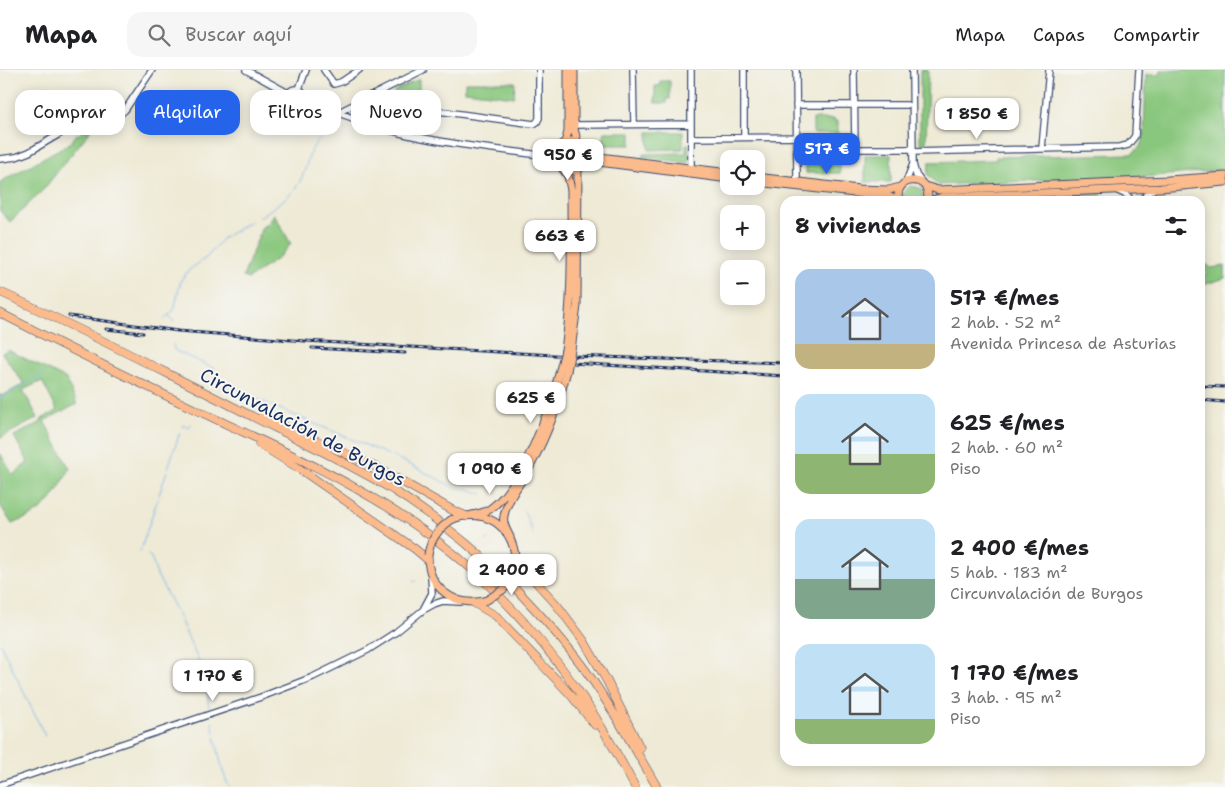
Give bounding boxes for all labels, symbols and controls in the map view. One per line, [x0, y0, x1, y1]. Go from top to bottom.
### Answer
search box [127, 12, 477, 57]
text: Mapa [25, 19, 97, 51]
icon: search [145, 21, 173, 49]
text: Buscar aquí [185, 22, 292, 47]
text: Mapa [955, 23, 1005, 47]
text: Capas [1033, 23, 1085, 47]
text: Compartir [1113, 23, 1200, 47]
chip: Comprar [15, 90, 125, 135]
chip: Alquilar [135, 90, 240, 135]
chip: Filtros [250, 90, 341, 135]
chip: Nuevo [351, 90, 441, 135]
pin: 1 850 € [931, 98, 1023, 140]
text: 1 850 € [946, 103, 1008, 124]
pin: 517 € [792, 132, 862, 175]
pin: 950 € [533, 138, 603, 181]
text: 517 € [805, 138, 849, 159]
text: 950 € [543, 144, 593, 165]
map controls [720, 150, 765, 305]
button: locate [720, 150, 765, 195]
button: + [720, 205, 765, 250]
text: 8 viviendas [795, 212, 921, 240]
icon: filters [1162, 212, 1190, 240]
pin: 663 € [525, 220, 595, 262]
text: 663 € [535, 225, 585, 246]
button: − [720, 260, 765, 305]
text: 517 €/mes [950, 284, 1059, 312]
icon: home [835, 289, 895, 349]
text: 2 hab. · 52 m² [950, 312, 1061, 333]
text: Avenida Princesa de Asturias [950, 333, 1176, 354]
street label: Circunvalación de Burgos [196, 362, 410, 492]
pin: 625 € [496, 382, 566, 424]
text: 625 € [507, 387, 555, 408]
text: 625 €/mes [950, 409, 1065, 437]
icon: home [835, 414, 895, 474]
text: 2 hab. · 60 m² [950, 437, 1063, 458]
pin: 1 090 € [444, 452, 536, 495]
text: 1 090 € [459, 458, 521, 479]
text: Piso [950, 458, 981, 479]
text: 2 400 €/mes [950, 534, 1089, 562]
icon: home [835, 539, 895, 599]
pin: 2 400 € [466, 554, 558, 596]
text: 2 400 € [479, 559, 545, 580]
text: 5 hab. · 183 m² [950, 562, 1068, 583]
text: Circunvalación de Burgos [950, 583, 1143, 604]
text: 1 170 €/mes [950, 659, 1078, 687]
pin: 1 170 € [167, 660, 259, 702]
icon: home [835, 664, 895, 724]
text: 1 170 € [184, 665, 242, 686]
text: 3 hab. · 95 m² [950, 687, 1062, 708]
text: Piso [950, 708, 981, 729]

